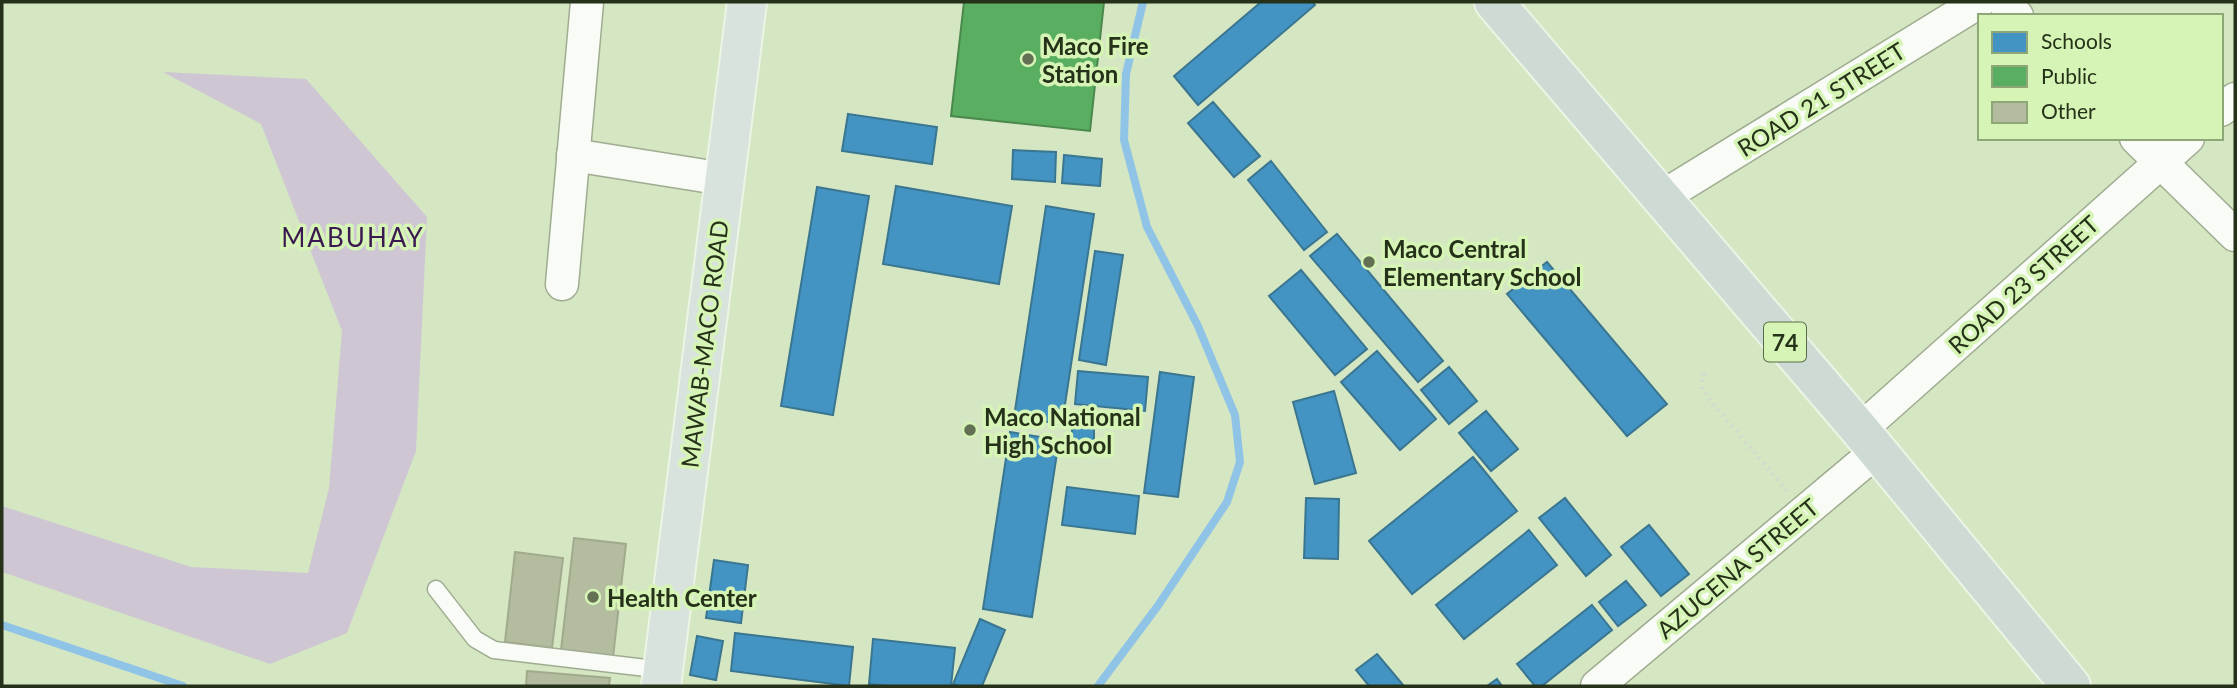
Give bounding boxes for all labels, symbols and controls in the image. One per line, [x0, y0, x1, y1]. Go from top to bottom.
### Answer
legend [1978, 14, 2223, 140]
text: Schools [2041, 28, 2112, 53]
place label: Maco Fire Station [1042, 31, 1149, 88]
street label: ROAD 21 STREET [1732, 36, 1910, 162]
marker: Maco Fire Station [1020, 51, 1036, 67]
text: Public [2041, 63, 2097, 88]
text: Other [2041, 98, 2096, 123]
street label: ROAD 23 STREET [1942, 209, 2104, 359]
street label: MAWAB-MACO ROAD [674, 219, 734, 469]
district label: MABUHAY [281, 221, 425, 253]
place label: Maco Central Elementary School [1383, 234, 1582, 291]
marker: Maco Central Elementary School [1361, 254, 1377, 270]
road number: 74 [1764, 322, 1806, 362]
place label: Maco National High School [984, 402, 1141, 459]
marker: Maco National High School [962, 422, 978, 438]
street label: AZUCENA STREET [1650, 492, 1824, 644]
place label: Health Center [607, 583, 757, 612]
marker: Health Center [585, 589, 601, 605]

